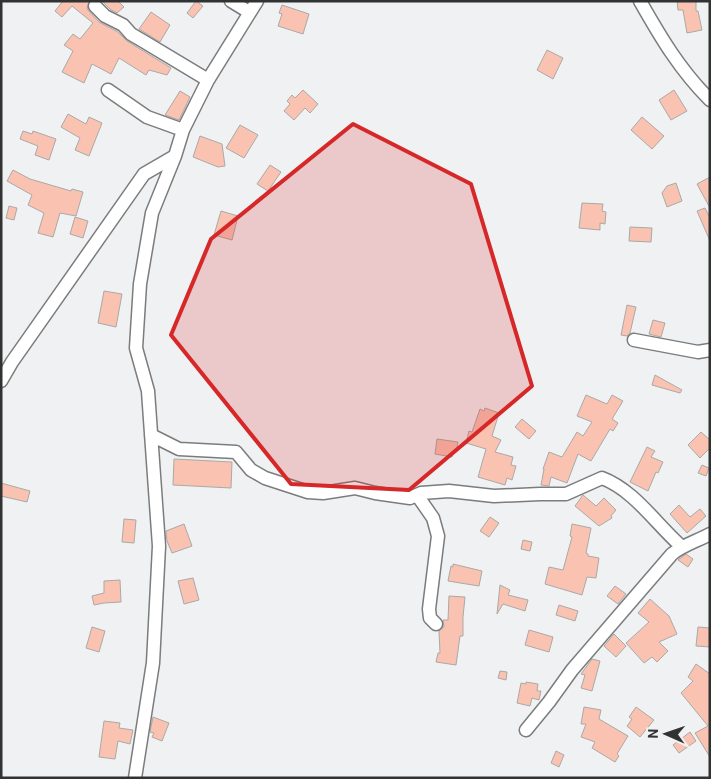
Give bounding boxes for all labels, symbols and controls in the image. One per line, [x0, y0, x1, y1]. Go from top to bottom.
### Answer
north arrow [641, 709, 691, 759]
text: N [645, 728, 661, 739]

